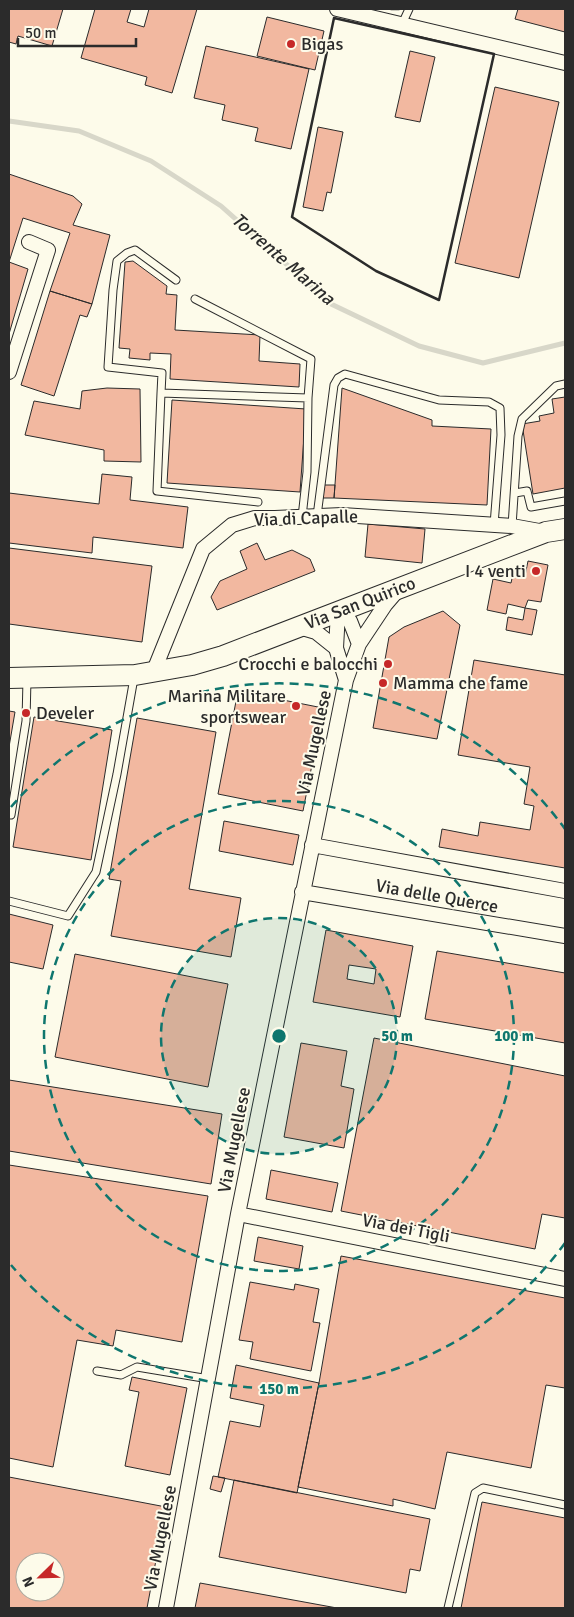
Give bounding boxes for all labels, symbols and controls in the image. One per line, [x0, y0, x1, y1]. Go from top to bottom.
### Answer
scale bar [18, 15, 135, 47]
text: 50 m [25, 24, 56, 42]
place label: Bigas [301, 33, 343, 55]
marker: Bigas [285, 38, 297, 50]
water label: Torrente Marina [227, 208, 340, 311]
street label: Via di Capalle [253, 505, 359, 531]
place label: I 4 venti [465, 560, 526, 582]
marker: I 4 venti [530, 565, 542, 577]
street label: Via San Quirico [301, 572, 419, 634]
place label: Crocchi e balocchi [238, 653, 378, 675]
marker: Crocchi e balocchi [382, 658, 394, 670]
place label: Mamma che fame [393, 672, 528, 694]
marker: Mamma che fame [377, 677, 389, 689]
place label: Marina Militare sportswear [168, 685, 286, 728]
street label: Via Mugellese [292, 688, 336, 798]
marker: Marina Militare sportswear [290, 700, 302, 712]
place label: Develer [36, 702, 95, 724]
marker: Develer [20, 707, 32, 719]
street label: Via delle Querce [374, 874, 500, 918]
centre of rings [270, 1027, 288, 1045]
text: 50 m [381, 1027, 413, 1045]
text: 100 m [494, 1027, 534, 1045]
street label: Via Mugellese [213, 1085, 255, 1195]
street label: Via dei Tigli [360, 1209, 452, 1247]
text: 150 m [259, 1380, 299, 1398]
street label: Via Mugellese [139, 1483, 181, 1593]
north arrow [15, 1552, 65, 1602]
text: N [19, 1574, 38, 1590]

